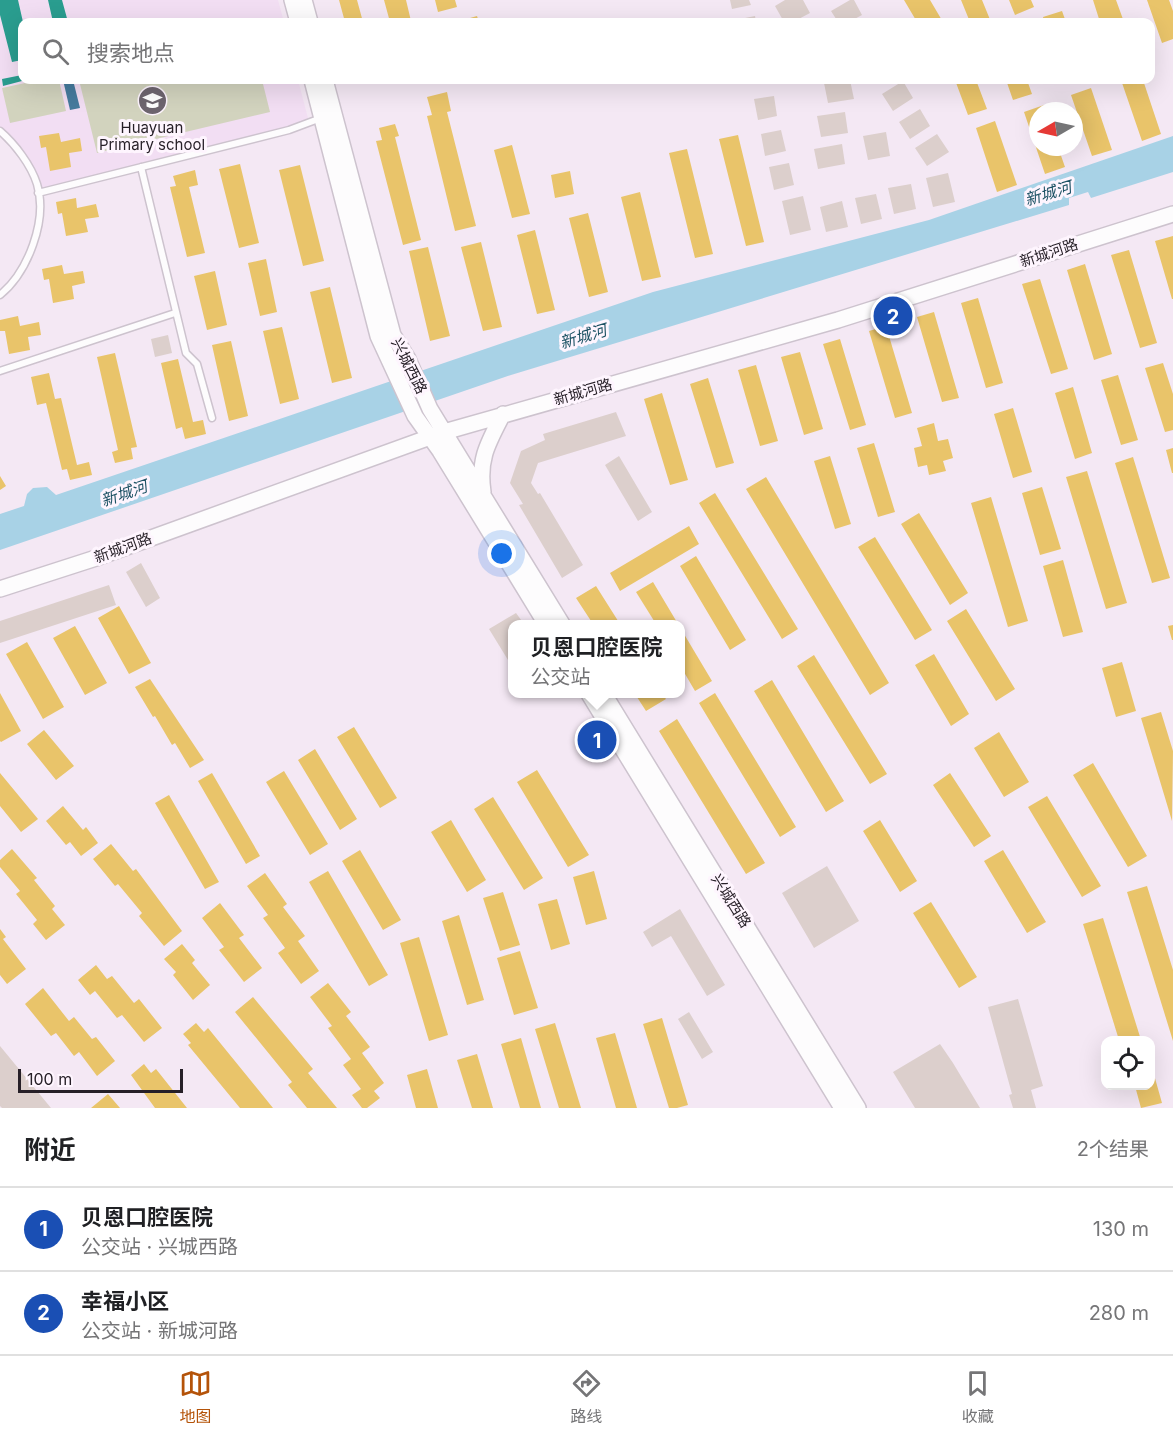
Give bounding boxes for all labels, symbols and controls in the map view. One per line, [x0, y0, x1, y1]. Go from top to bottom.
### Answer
search box [18, 18, 1155, 84]
icon: search [39, 35, 72, 68]
text: 搜索地点 [87, 40, 175, 66]
school or university icon: Huayuan Primary school [136, 85, 168, 117]
north arrow [1029, 102, 1083, 156]
place label: Huayuan Primary school [99, 118, 205, 154]
water label: 新城河 [1022, 176, 1077, 210]
street label: 新城河路 [1017, 234, 1080, 271]
pin: 2 [874, 294, 912, 338]
water label: 新城河 [557, 319, 612, 353]
street label: 兴城西路 [387, 335, 432, 397]
street label: 新城河路 [551, 374, 614, 409]
water label: 新城河 [98, 475, 153, 510]
street label: 新城河路 [91, 528, 154, 567]
your location [487, 539, 516, 568]
popup [508, 620, 685, 698]
text: 贝恩口腔医院 [530, 634, 663, 660]
text: 公交站 [530, 665, 590, 689]
pin: 1 [578, 718, 616, 762]
street label: 兴城西路 [707, 870, 755, 931]
map controls [1101, 1036, 1155, 1090]
button: locate [1101, 1036, 1155, 1090]
scale bar [18, 1066, 183, 1094]
text: 100 m [27, 1069, 72, 1089]
text: 附近 [24, 1134, 76, 1165]
text: 2个结果 [1077, 1137, 1149, 1161]
text: 贝恩口腔医院 [81, 1204, 213, 1230]
text: 1 [39, 1217, 48, 1241]
text: 130 m [1093, 1217, 1149, 1241]
text: 公交站 · 兴城西路 [81, 1235, 238, 1259]
text: 幸福小区 [81, 1288, 169, 1314]
text: 2 [37, 1301, 50, 1325]
text: 280 m [1089, 1301, 1149, 1325]
text: 公交站 · 新城河路 [81, 1319, 238, 1343]
tab: 地图 [179, 1367, 212, 1427]
tab: 路线 [570, 1367, 603, 1427]
tab: 收藏 [961, 1367, 994, 1427]

